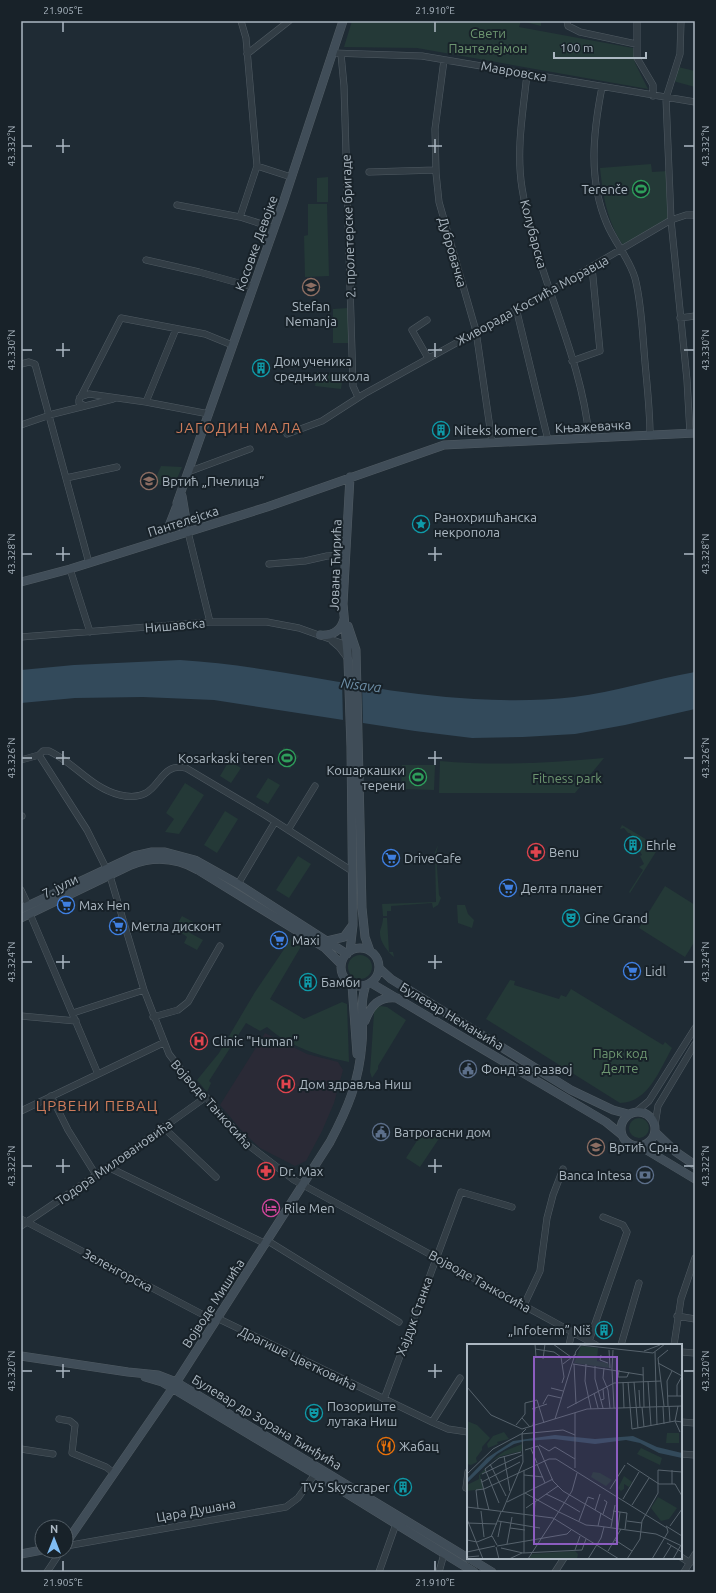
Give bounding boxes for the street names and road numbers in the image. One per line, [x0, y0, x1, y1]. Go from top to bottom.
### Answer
street label: Мавровска [480, 58, 548, 84]
street label: 2. пролетерске бригаде [338, 154, 358, 298]
street label: Косовке Девојке [232, 193, 280, 293]
street label: Колубарска [518, 198, 550, 270]
street label: Дубровачка [436, 215, 470, 289]
street label: Живорада Костића Моравца [453, 252, 611, 348]
street label: Књажевачка [555, 417, 631, 435]
street label: Пантелејска [146, 503, 220, 539]
street label: Јована Ћирића [326, 519, 344, 611]
street label: Нишавска [144, 615, 206, 635]
street label: 7. јули [40, 871, 80, 901]
street label: Булевар Немањића [398, 979, 506, 1053]
street label: Војводе Танкосића [169, 1057, 255, 1151]
street label: Тодора Миловановића [53, 1116, 175, 1208]
street label: Зеленгорска [81, 1246, 155, 1294]
street label: Војводе Танкосића [427, 1247, 533, 1315]
street label: Војводе Мишића [179, 1256, 247, 1350]
street label: Хајдук Станка [393, 1275, 435, 1357]
street label: Драгише Цветковића [237, 1323, 359, 1393]
street label: Булевар др Зорана Ђинђића [189, 1372, 344, 1473]
street label: Цара Душана [155, 1496, 237, 1524]

